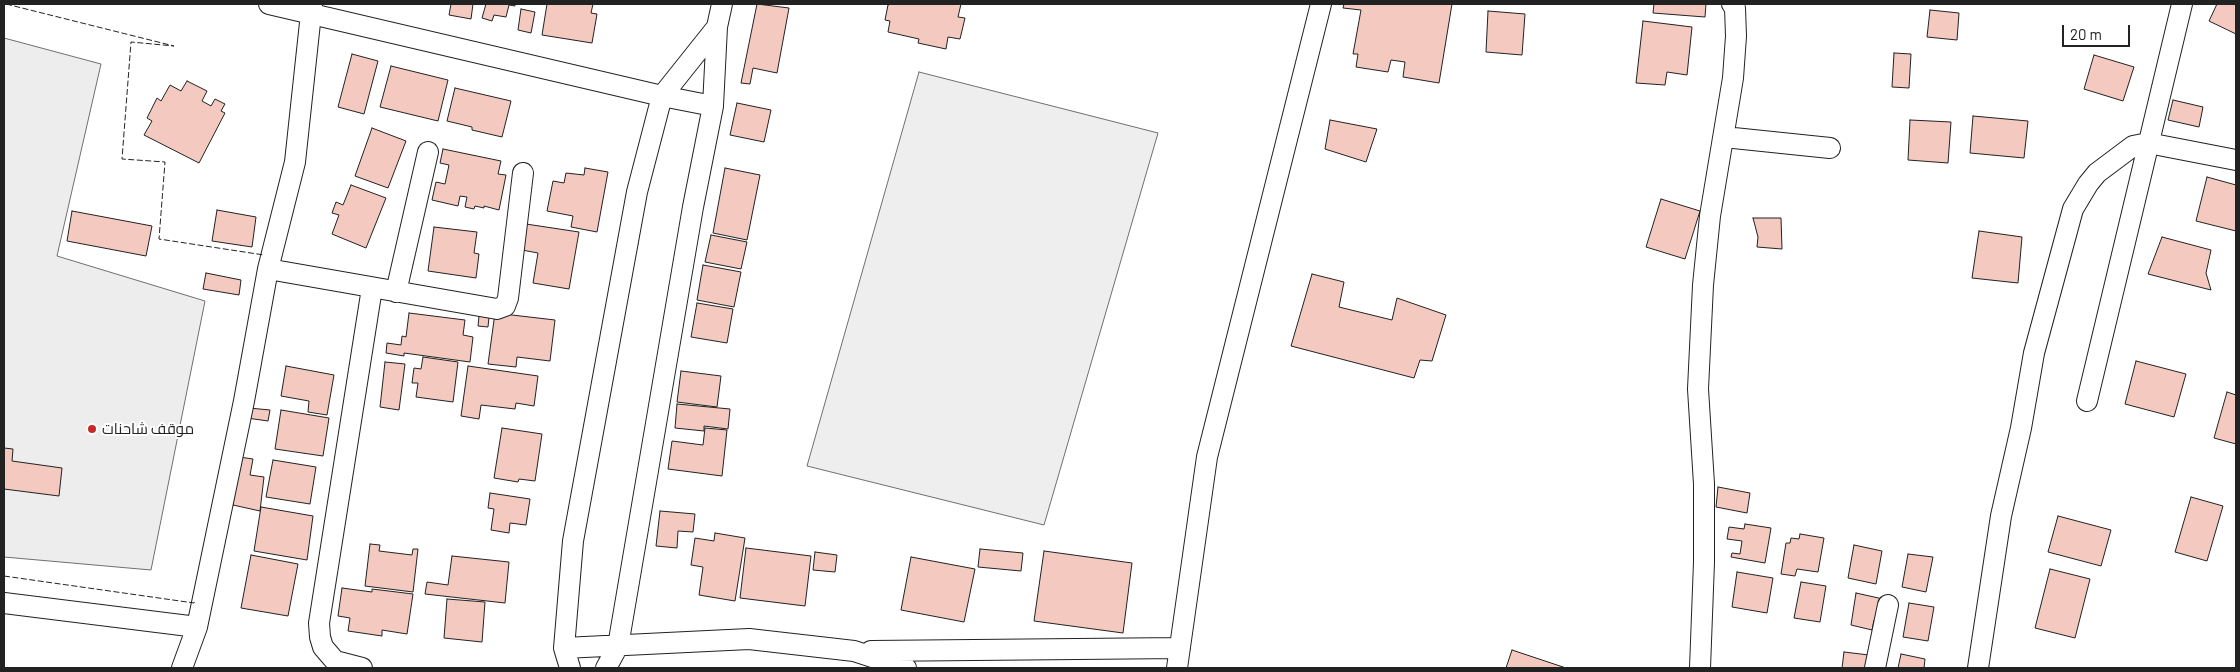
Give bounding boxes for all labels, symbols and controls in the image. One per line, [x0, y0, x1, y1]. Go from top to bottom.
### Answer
scale bar [2065, 15, 2132, 47]
text: 20 m [2070, 25, 2102, 43]
place label: موقف شاحنات [102, 420, 194, 438]
marker: موقف شاحنات [86, 423, 98, 435]

